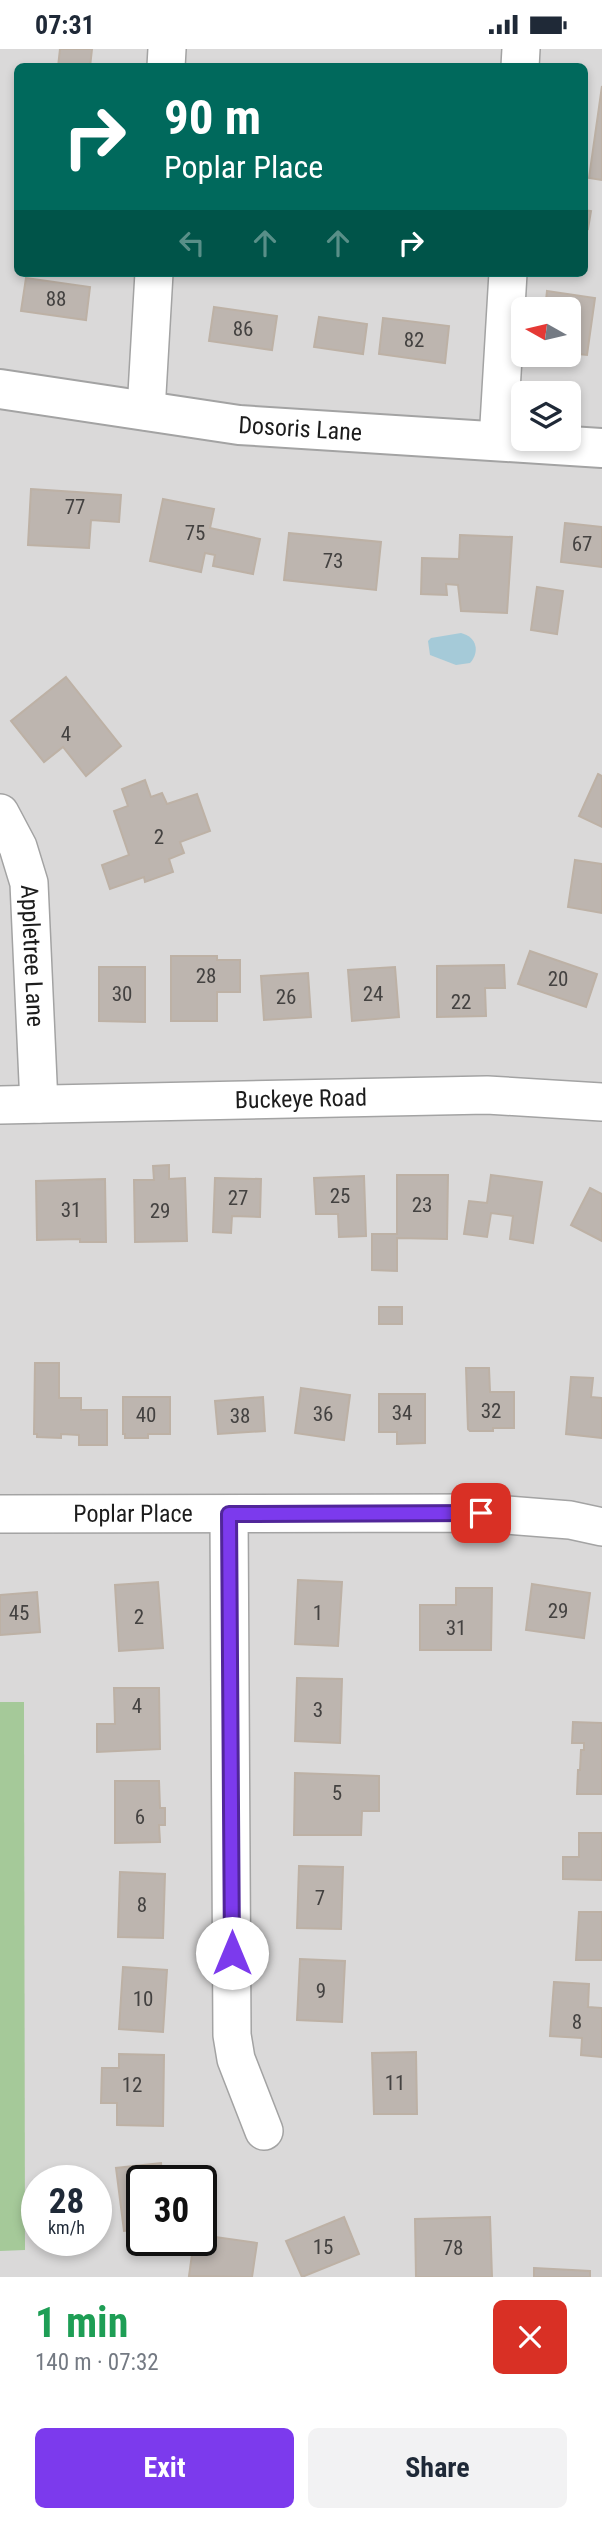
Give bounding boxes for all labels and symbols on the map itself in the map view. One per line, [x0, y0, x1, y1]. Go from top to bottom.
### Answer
house number: 88 [46, 287, 66, 311]
north arrow [511, 297, 581, 367]
house number: 86 [233, 317, 253, 341]
house number: 82 [404, 328, 424, 352]
street label: Dosoris Lane [237, 411, 363, 447]
house number: 77 [65, 495, 85, 519]
house number: 75 [185, 521, 205, 545]
house number: 67 [572, 532, 592, 556]
house number: 73 [323, 549, 343, 573]
house number: 4 [61, 722, 71, 746]
house number: 2 [154, 825, 164, 849]
street label: Appletree Lane [15, 884, 49, 1028]
house number: 28 [196, 964, 216, 988]
house number: 20 [548, 967, 568, 991]
house number: 30 [112, 982, 132, 1006]
house number: 24 [363, 982, 383, 1006]
house number: 26 [276, 985, 296, 1009]
house number: 22 [451, 990, 471, 1014]
street label: Buckeye Road [234, 1083, 367, 1114]
house number: 25 [330, 1184, 350, 1208]
house number: 27 [228, 1186, 248, 1210]
house number: 23 [412, 1193, 432, 1217]
house number: 31 [61, 1198, 81, 1222]
house number: 29 [150, 1199, 170, 1223]
house number: 32 [481, 1399, 501, 1423]
house number: 34 [392, 1401, 412, 1425]
house number: 36 [313, 1402, 333, 1426]
house number: 40 [136, 1403, 156, 1427]
house number: 38 [230, 1404, 250, 1428]
pin [451, 1483, 511, 1543]
street label: Poplar Place [73, 1500, 193, 1528]
house number: 29 [548, 1599, 568, 1623]
house number: 45 [9, 1601, 29, 1625]
house number: 1 [313, 1601, 323, 1625]
house number: 2 [134, 1605, 144, 1629]
house number: 31 [446, 1616, 466, 1640]
house number: 4 [132, 1694, 142, 1718]
house number: 3 [313, 1698, 323, 1722]
house number: 5 [332, 1781, 342, 1805]
house number: 6 [135, 1805, 145, 1829]
house number: 7 [315, 1886, 325, 1910]
house number: 8 [137, 1893, 147, 1917]
position arrow [195, 1916, 269, 1990]
house number: 9 [316, 1979, 326, 2003]
house number: 10 [133, 1987, 153, 2011]
house number: 8 [572, 2010, 582, 2034]
house number: 11 [385, 2071, 405, 2095]
house number: 12 [122, 2073, 142, 2097]
speed limit sign: 30 [126, 2165, 217, 2256]
house number: 15 [313, 2235, 333, 2259]
house number: 78 [443, 2236, 463, 2260]

